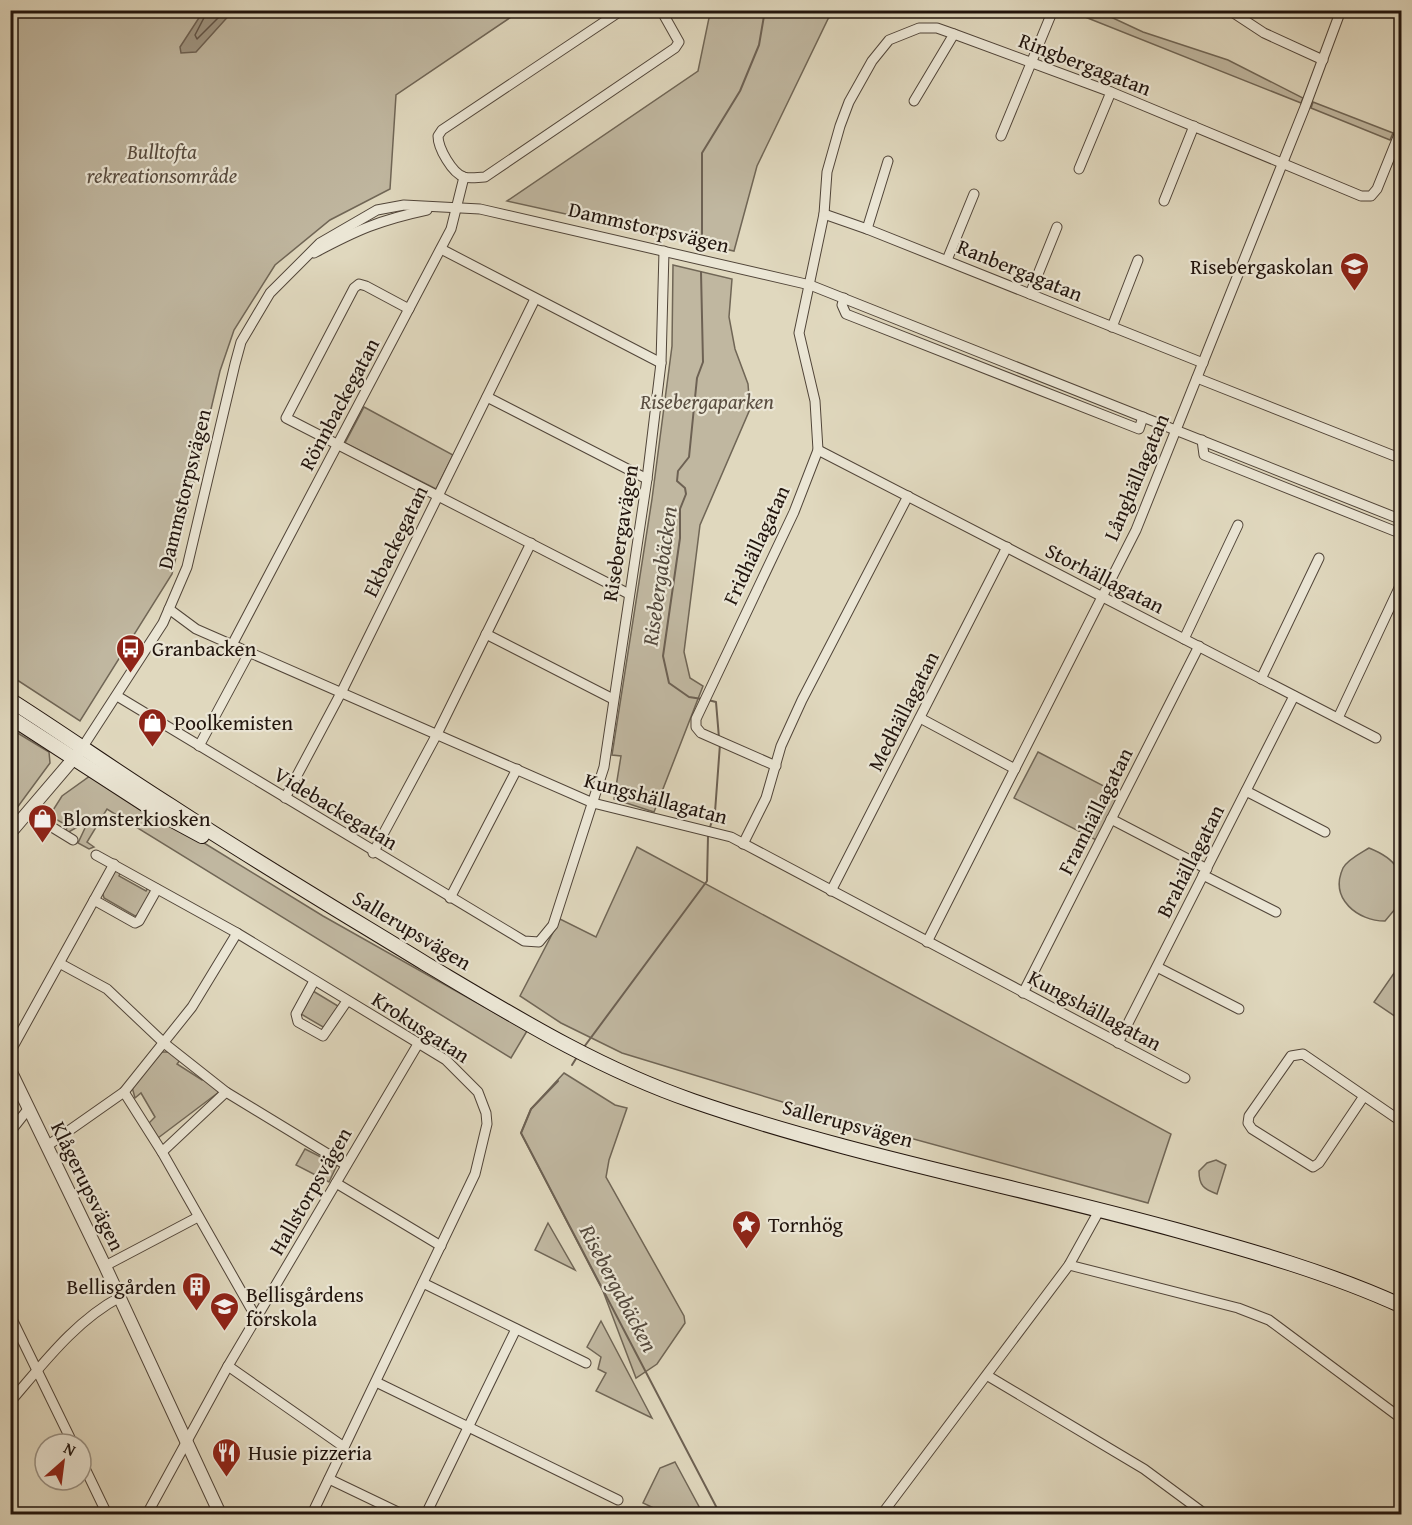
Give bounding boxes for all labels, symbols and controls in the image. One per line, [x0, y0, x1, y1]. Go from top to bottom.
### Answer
street label: Ringbergagatan [1014, 25, 1156, 104]
park label: Bulltofta rekreationsområde [87, 136, 237, 191]
street label: Dammstorpsvägen [565, 193, 733, 261]
street label: Ranbergagatan [952, 231, 1088, 309]
school or university icon: Risebergaskolan [1338, 250, 1370, 292]
place label: Risebergaskolan [1190, 251, 1333, 282]
street label: Rönnbackegatan [291, 332, 387, 476]
park label: Risebergaparken [639, 386, 774, 417]
street label: Dammstorpsvägen [149, 405, 219, 572]
street label: Långhällagatan [1095, 408, 1177, 545]
street label: Risebergavägen [594, 462, 646, 604]
street label: Ekbackegatan [355, 480, 435, 602]
street label: Fridhällagatan [715, 480, 797, 610]
water label: Risebergabäcken [633, 504, 685, 649]
street label: Storhällagatan [1040, 535, 1170, 621]
bus stop icon: Granbacken [115, 632, 147, 674]
place label: Granbacken [152, 633, 256, 664]
street label: Medhällagatan [859, 645, 947, 777]
shop icon: Poolkemisten [137, 706, 169, 748]
place label: Poolkemisten [174, 707, 293, 738]
street label: Framhällagatan [1050, 742, 1140, 880]
street label: Videbackegatan [268, 759, 404, 857]
street label: Kungshällagatan [581, 764, 731, 832]
street label: Brahällagatan [1148, 799, 1232, 923]
shop icon: Blomsterkiosken [26, 802, 58, 844]
place label: Blomsterkiosken [63, 803, 211, 834]
street label: Sallerupsvägen [347, 882, 478, 978]
street label: Kungshällagatan [1023, 962, 1167, 1058]
street label: Krokusgatan [366, 984, 476, 1070]
street label: Sallerupsvägen [779, 1091, 917, 1155]
street label: Klågerupsvägen [43, 1116, 133, 1256]
street label: Hallstorpsvägen [261, 1121, 359, 1261]
place icon: Tornhög [731, 1208, 763, 1250]
place label: Tornhög [768, 1209, 844, 1240]
water label: Risebergabäcken [571, 1218, 666, 1358]
building icon: Bellisgården [181, 1270, 213, 1312]
place label: Bellisgården [67, 1271, 176, 1302]
place label: Bellisgårdens förskola [246, 1279, 364, 1334]
school or university icon: Bellisgårdens förskola [209, 1290, 241, 1332]
north arrow [33, 1432, 93, 1492]
text: N [60, 1436, 81, 1462]
restaurant icon: Husie pizzeria [211, 1436, 243, 1478]
place label: Husie pizzeria [248, 1437, 372, 1468]

